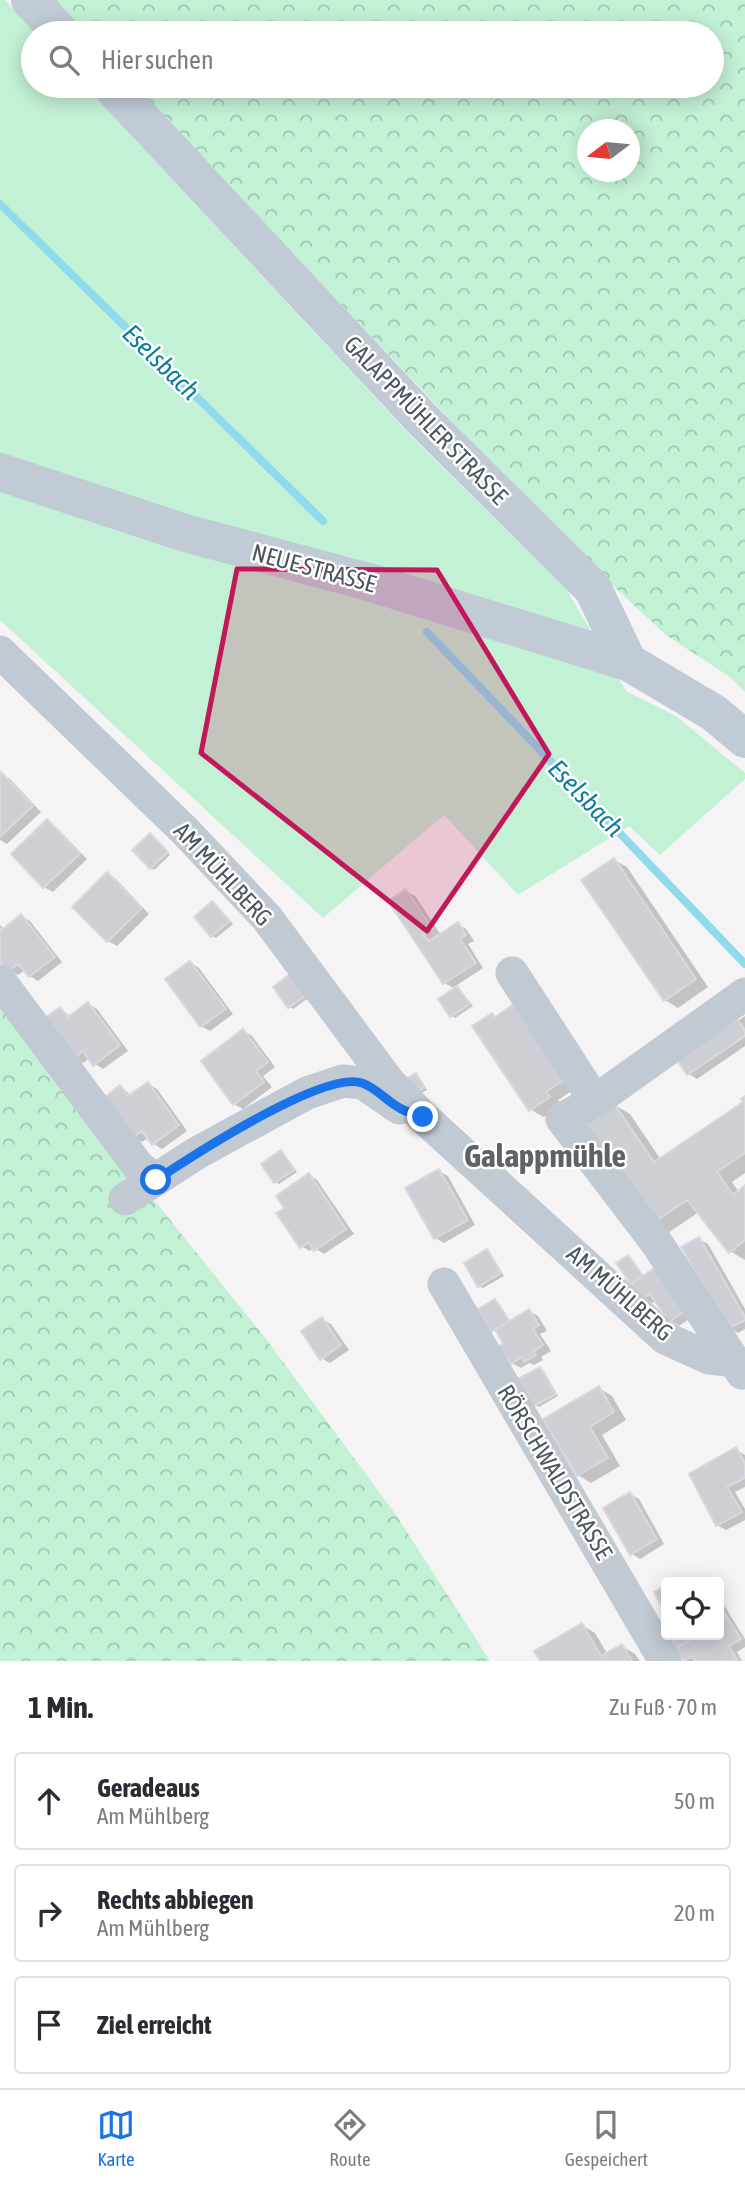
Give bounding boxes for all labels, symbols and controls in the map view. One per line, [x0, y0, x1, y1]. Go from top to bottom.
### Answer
search box [21, 21, 724, 98]
icon: search [45, 41, 83, 79]
text: Hier suchen [101, 45, 214, 75]
north arrow [577, 119, 640, 182]
water label: Eselsbach [116, 318, 206, 406]
street label: GALAPPMÜHLER STRASSE [339, 330, 513, 510]
street label: NEUE STRASSE [249, 539, 379, 597]
water label: Eselsbach [542, 753, 630, 843]
street label: AM MÜHLBERG [169, 817, 277, 931]
route end [407, 1101, 438, 1132]
district label: Galappmühle [464, 1137, 626, 1174]
route start [140, 1164, 171, 1195]
street label: AM MÜHLBERG [562, 1240, 678, 1346]
street label: RÖRSCHWALDSTRASSE [492, 1380, 618, 1564]
map controls [661, 1577, 724, 1640]
button: locate [661, 1577, 724, 1640]
text: 1 Min. [28, 1690, 93, 1724]
text: Zu Fuß · 70 m [609, 1694, 717, 1720]
text: Geradeaus [97, 1773, 200, 1803]
icon: ahead [30, 1782, 68, 1820]
text: 50 m [674, 1788, 715, 1814]
text: Am Mühlberg [97, 1803, 209, 1829]
text: Rechts abbiegen [97, 1885, 254, 1915]
icon: right [30, 1894, 68, 1932]
text: 20 m [674, 1900, 715, 1926]
text: Am Mühlberg [97, 1915, 209, 1941]
icon: arrive [30, 2006, 68, 2044]
text: Ziel erreicht [97, 2010, 212, 2040]
tab: Karte [97, 2106, 135, 2170]
tab: Route [329, 2106, 371, 2170]
tab: Gespeichert [565, 2106, 648, 2170]

